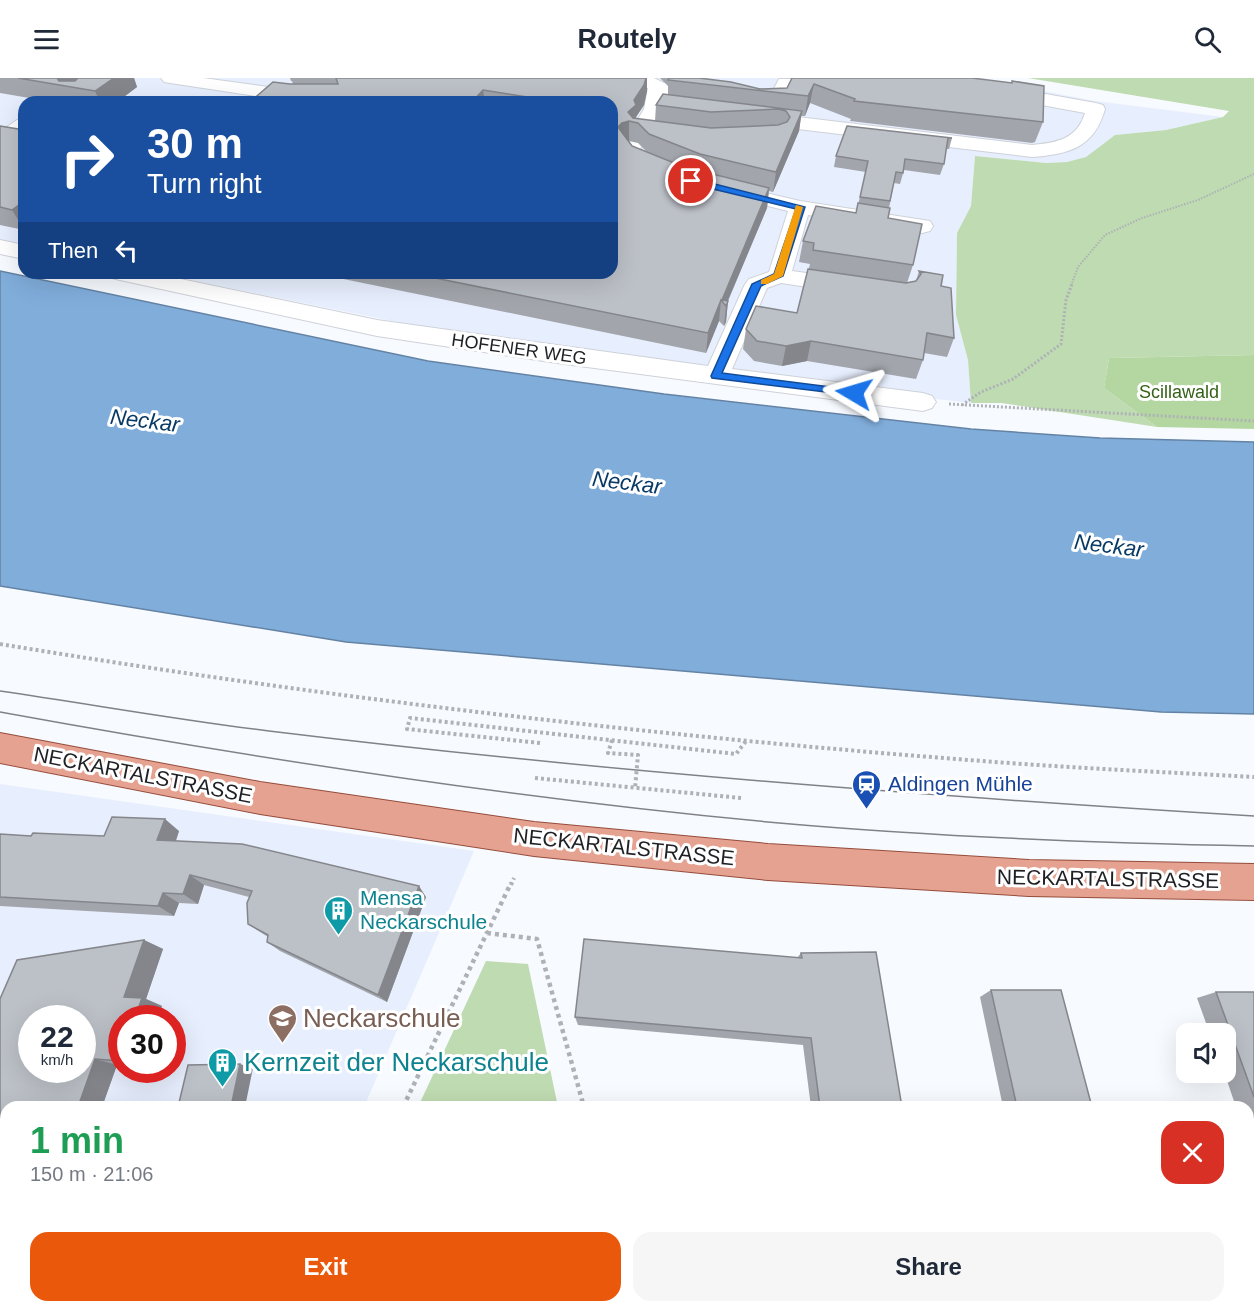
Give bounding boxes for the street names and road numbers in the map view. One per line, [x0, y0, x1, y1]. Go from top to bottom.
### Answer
street label: HOFENER WEG [450, 330, 588, 368]
street label: NECKARTALSTRASSE [32, 742, 254, 807]
street label: NECKARTALSTRASSE [512, 823, 736, 870]
street label: NECKARTALSTRASSE [997, 865, 1219, 892]

